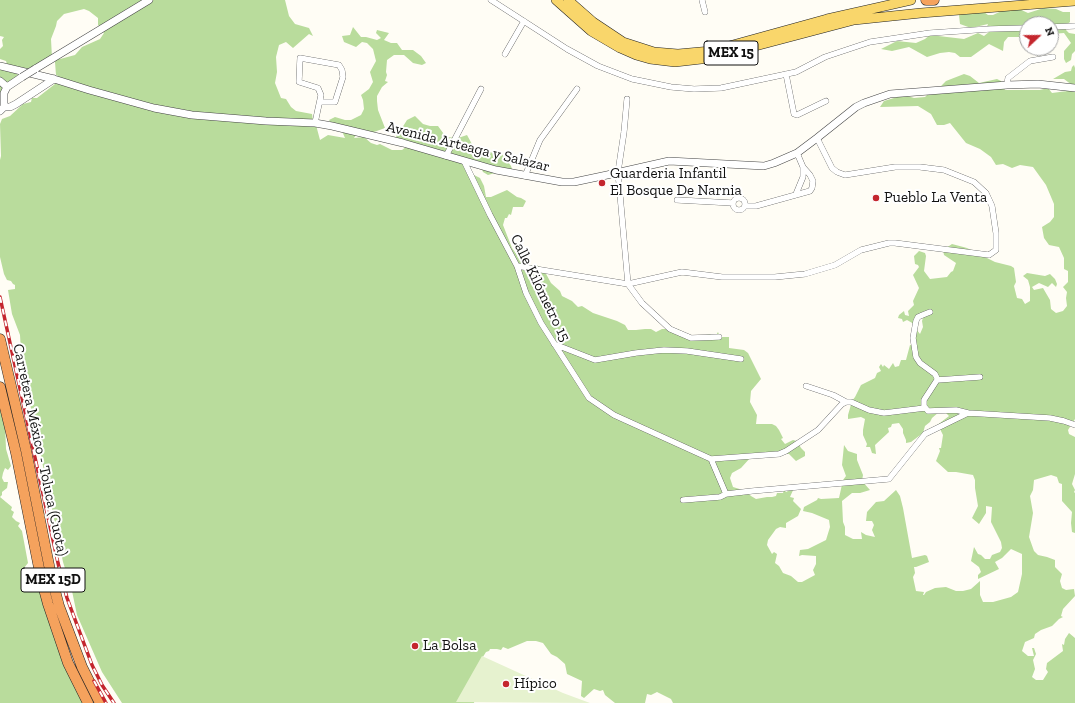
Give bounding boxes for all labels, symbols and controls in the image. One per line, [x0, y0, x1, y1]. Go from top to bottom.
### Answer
north arrow [1019, 16, 1059, 56]
text: N [1042, 25, 1057, 38]
road number: MEX 15 [704, 41, 758, 65]
street label: Avenida Arteaga y Salazar [384, 118, 552, 176]
place label: Guarderia Infantil El Bosque De Narnia [610, 165, 742, 200]
marker: Guarderia Infantil El Bosque De Narnia [597, 178, 607, 188]
place label: Pueblo La Venta [884, 189, 987, 207]
marker: Pueblo La Venta [871, 193, 881, 203]
street label: Calle Kilómetro 15 [506, 231, 574, 345]
street label: Carretera México - Toluca (Cuota) [9, 342, 71, 558]
road number: MEX 15D [21, 568, 85, 592]
place label: La Bolsa [423, 637, 476, 655]
marker: La Bolsa [410, 641, 420, 651]
place label: Hípico [514, 675, 557, 693]
marker: Hípico [501, 679, 511, 689]

